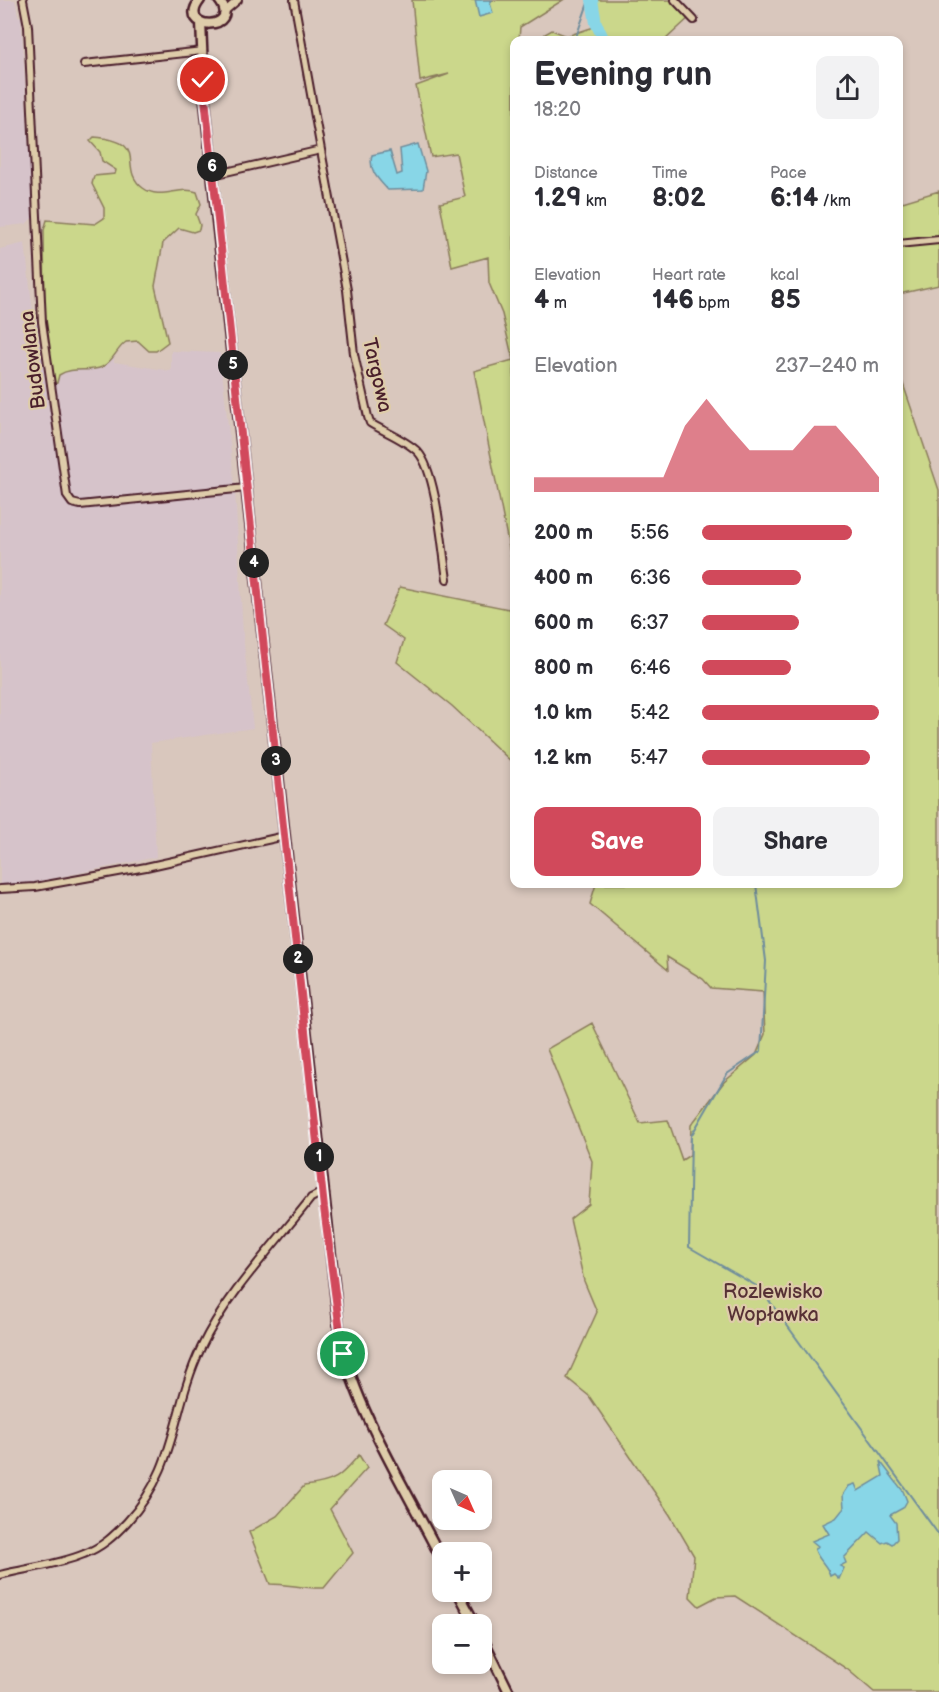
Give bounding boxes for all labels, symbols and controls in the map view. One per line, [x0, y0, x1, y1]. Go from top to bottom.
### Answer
pin [177, 54, 228, 105]
text: Evening run [534, 55, 712, 95]
button: share [816, 56, 879, 119]
icon: check [186, 63, 219, 96]
text: 18:20 [534, 98, 581, 122]
pin: 6 [197, 152, 227, 182]
text: 6 [207, 157, 217, 176]
text: Distance [534, 164, 598, 183]
text: Time [652, 164, 687, 183]
text: Pace [770, 164, 806, 183]
text: 1.29 [534, 183, 581, 214]
text: 8:02 [652, 183, 706, 214]
text: 6:14 [770, 183, 818, 214]
text: km [581, 192, 607, 211]
text: /km [818, 192, 851, 211]
text: Elevation [534, 266, 601, 285]
text: Heart rate [652, 266, 726, 285]
text: kcal [770, 266, 799, 285]
text: 4 [534, 285, 549, 316]
text: 146 [652, 285, 694, 316]
text: 85 [770, 285, 801, 316]
text: m [549, 294, 567, 313]
text: bpm [694, 294, 730, 313]
street label: Budowlana [15, 309, 51, 411]
street label: Targowa [357, 336, 397, 415]
pin: 5 [218, 350, 248, 380]
text: Elevation [534, 354, 617, 378]
text: 237–240 m [775, 354, 879, 378]
text: 5 [228, 355, 238, 374]
text: 200 m [534, 521, 593, 545]
text: 5:56 [630, 521, 669, 545]
pin: 4 [239, 548, 269, 578]
text: 4 [249, 553, 259, 572]
text: 400 m [534, 566, 593, 590]
text: 6:36 [630, 566, 671, 590]
text: 600 m [534, 611, 594, 635]
text: 6:37 [630, 611, 668, 635]
text: 800 m [534, 656, 593, 680]
text: 6:46 [630, 656, 671, 680]
text: 1.0 km [534, 701, 592, 725]
text: 5:42 [630, 701, 670, 725]
pin: 3 [261, 746, 291, 776]
text: 1.2 km [534, 746, 592, 770]
text: 5:47 [630, 746, 668, 770]
text: 3 [271, 751, 281, 770]
button: Save [534, 807, 701, 876]
button: Share [713, 807, 879, 876]
pin: 2 [283, 944, 313, 974]
text: 2 [293, 949, 303, 968]
pin: 1 [304, 1142, 334, 1172]
text: 1 [316, 1147, 322, 1166]
park label: Rozlewisko Wopławka [723, 1280, 823, 1327]
pin [317, 1328, 368, 1379]
icon: arrive [326, 1337, 359, 1370]
north arrow [432, 1470, 492, 1530]
map controls [432, 1470, 492, 1674]
button: + [432, 1542, 492, 1602]
button: − [432, 1614, 492, 1674]

